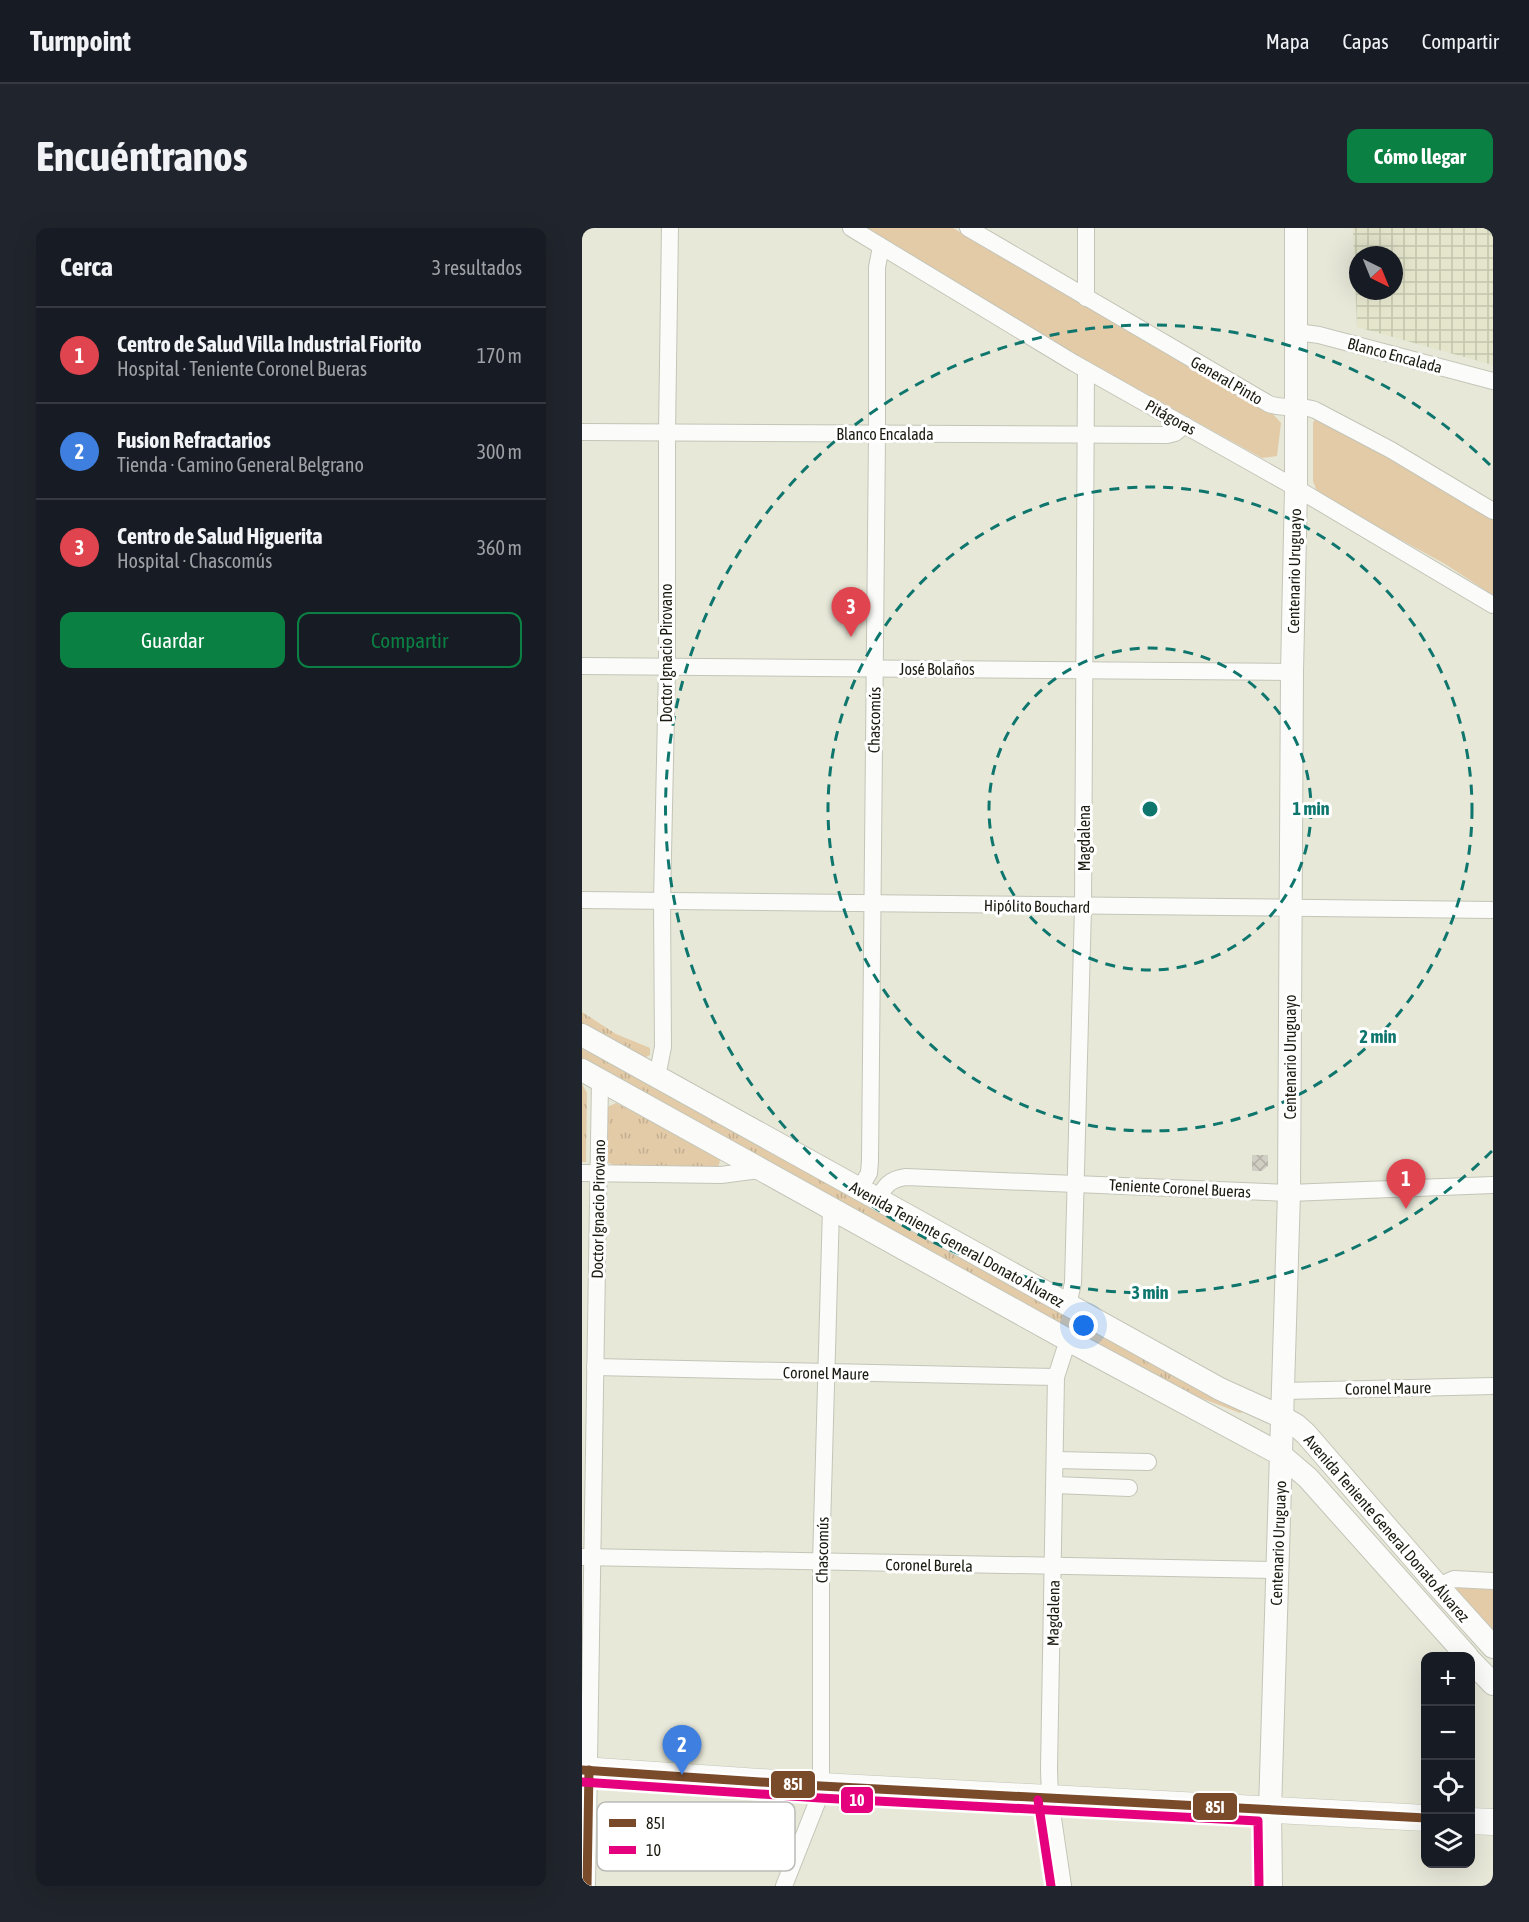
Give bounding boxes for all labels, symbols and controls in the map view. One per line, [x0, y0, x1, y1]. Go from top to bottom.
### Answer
text: Turnpoint [30, 25, 131, 57]
text: Mapa [1266, 29, 1309, 53]
text: Capas [1342, 29, 1389, 53]
text: Compartir [1422, 29, 1499, 53]
button: Cómo llegar [1347, 129, 1493, 183]
text: Encuéntranos [36, 132, 248, 180]
north arrow [1349, 246, 1403, 300]
text: Cerca [60, 252, 113, 282]
text: 3 resultados [432, 256, 522, 279]
text: Centro de Salud Villa Industrial Fiorito [117, 331, 422, 357]
street label: Blanco Encalada [1346, 334, 1444, 376]
text: 1 [75, 344, 84, 367]
text: 170 m [477, 344, 522, 367]
street label: General Pinto [1188, 352, 1266, 408]
text: Hospital · Teniente Coronel Bueras [117, 357, 367, 380]
street label: Pitágoras [1142, 396, 1200, 439]
street label: Blanco Encalada [836, 425, 934, 443]
text: Fusion Refractarios [117, 427, 271, 453]
text: 2 [75, 440, 84, 463]
text: 300 m [477, 440, 522, 463]
text: Tienda · Camino General Belgrano [117, 453, 364, 476]
street label: Centenario Uruguayo [1284, 508, 1305, 634]
text: Centro de Salud Higuerita [117, 523, 323, 549]
text: 3 [75, 536, 84, 559]
text: 360 m [477, 536, 522, 559]
text: Hospital · Chascomús [117, 549, 272, 572]
street label: Doctor Ignacio Pirovano [657, 583, 676, 723]
pin: 3 [832, 588, 870, 637]
button: Guardar [60, 612, 285, 668]
button: Compartir [297, 612, 522, 668]
street label: José Bolaños [899, 660, 975, 678]
street label: Chascomús [864, 686, 884, 753]
text: 1 min [1293, 798, 1330, 819]
centre of rings [1140, 799, 1160, 819]
street label: Magdalena [1075, 805, 1094, 871]
street label: Hipólito Bouchard [984, 896, 1090, 917]
street label: Centenario Uruguayo [1281, 994, 1300, 1120]
text: 2 min [1360, 1026, 1397, 1047]
street label: Doctor Ignacio Pirovano [588, 1139, 609, 1279]
pin: 1 [1386, 1160, 1426, 1209]
street label: Teniente Coronel Bueras [1109, 1175, 1252, 1201]
street label: Avenida Teniente General Donato Álvarez [847, 1177, 1068, 1311]
text: 3 min [1132, 1282, 1169, 1303]
your location [1069, 1311, 1098, 1340]
street label: Coronel Maure [783, 1363, 869, 1383]
street label: Coronel Maure [1345, 1378, 1431, 1398]
street label: Avenida Teniente General Donato Álvarez [1301, 1431, 1473, 1626]
street label: Centenario Uruguayo [1267, 1480, 1290, 1606]
street label: Chascomús [812, 1516, 832, 1583]
street label: Coronel Burela [885, 1555, 973, 1575]
street label: Magdalena [1043, 1580, 1064, 1646]
map controls [1421, 1652, 1475, 1868]
button: + [1421, 1652, 1475, 1706]
button: − [1421, 1706, 1475, 1760]
pin: 2 [662, 1726, 702, 1775]
button: locate [1421, 1760, 1475, 1814]
line badge: 85I [770, 1770, 816, 1799]
text: 85I [783, 1775, 803, 1793]
line badge: 10 [840, 1786, 874, 1814]
text: 10 [849, 1791, 865, 1809]
line badge: 85I [1192, 1792, 1238, 1821]
text: 85I [1205, 1798, 1225, 1816]
legend [597, 1802, 795, 1871]
text: 85I [646, 1814, 665, 1832]
button: layers [1421, 1814, 1475, 1868]
text: 10 [646, 1841, 661, 1859]

